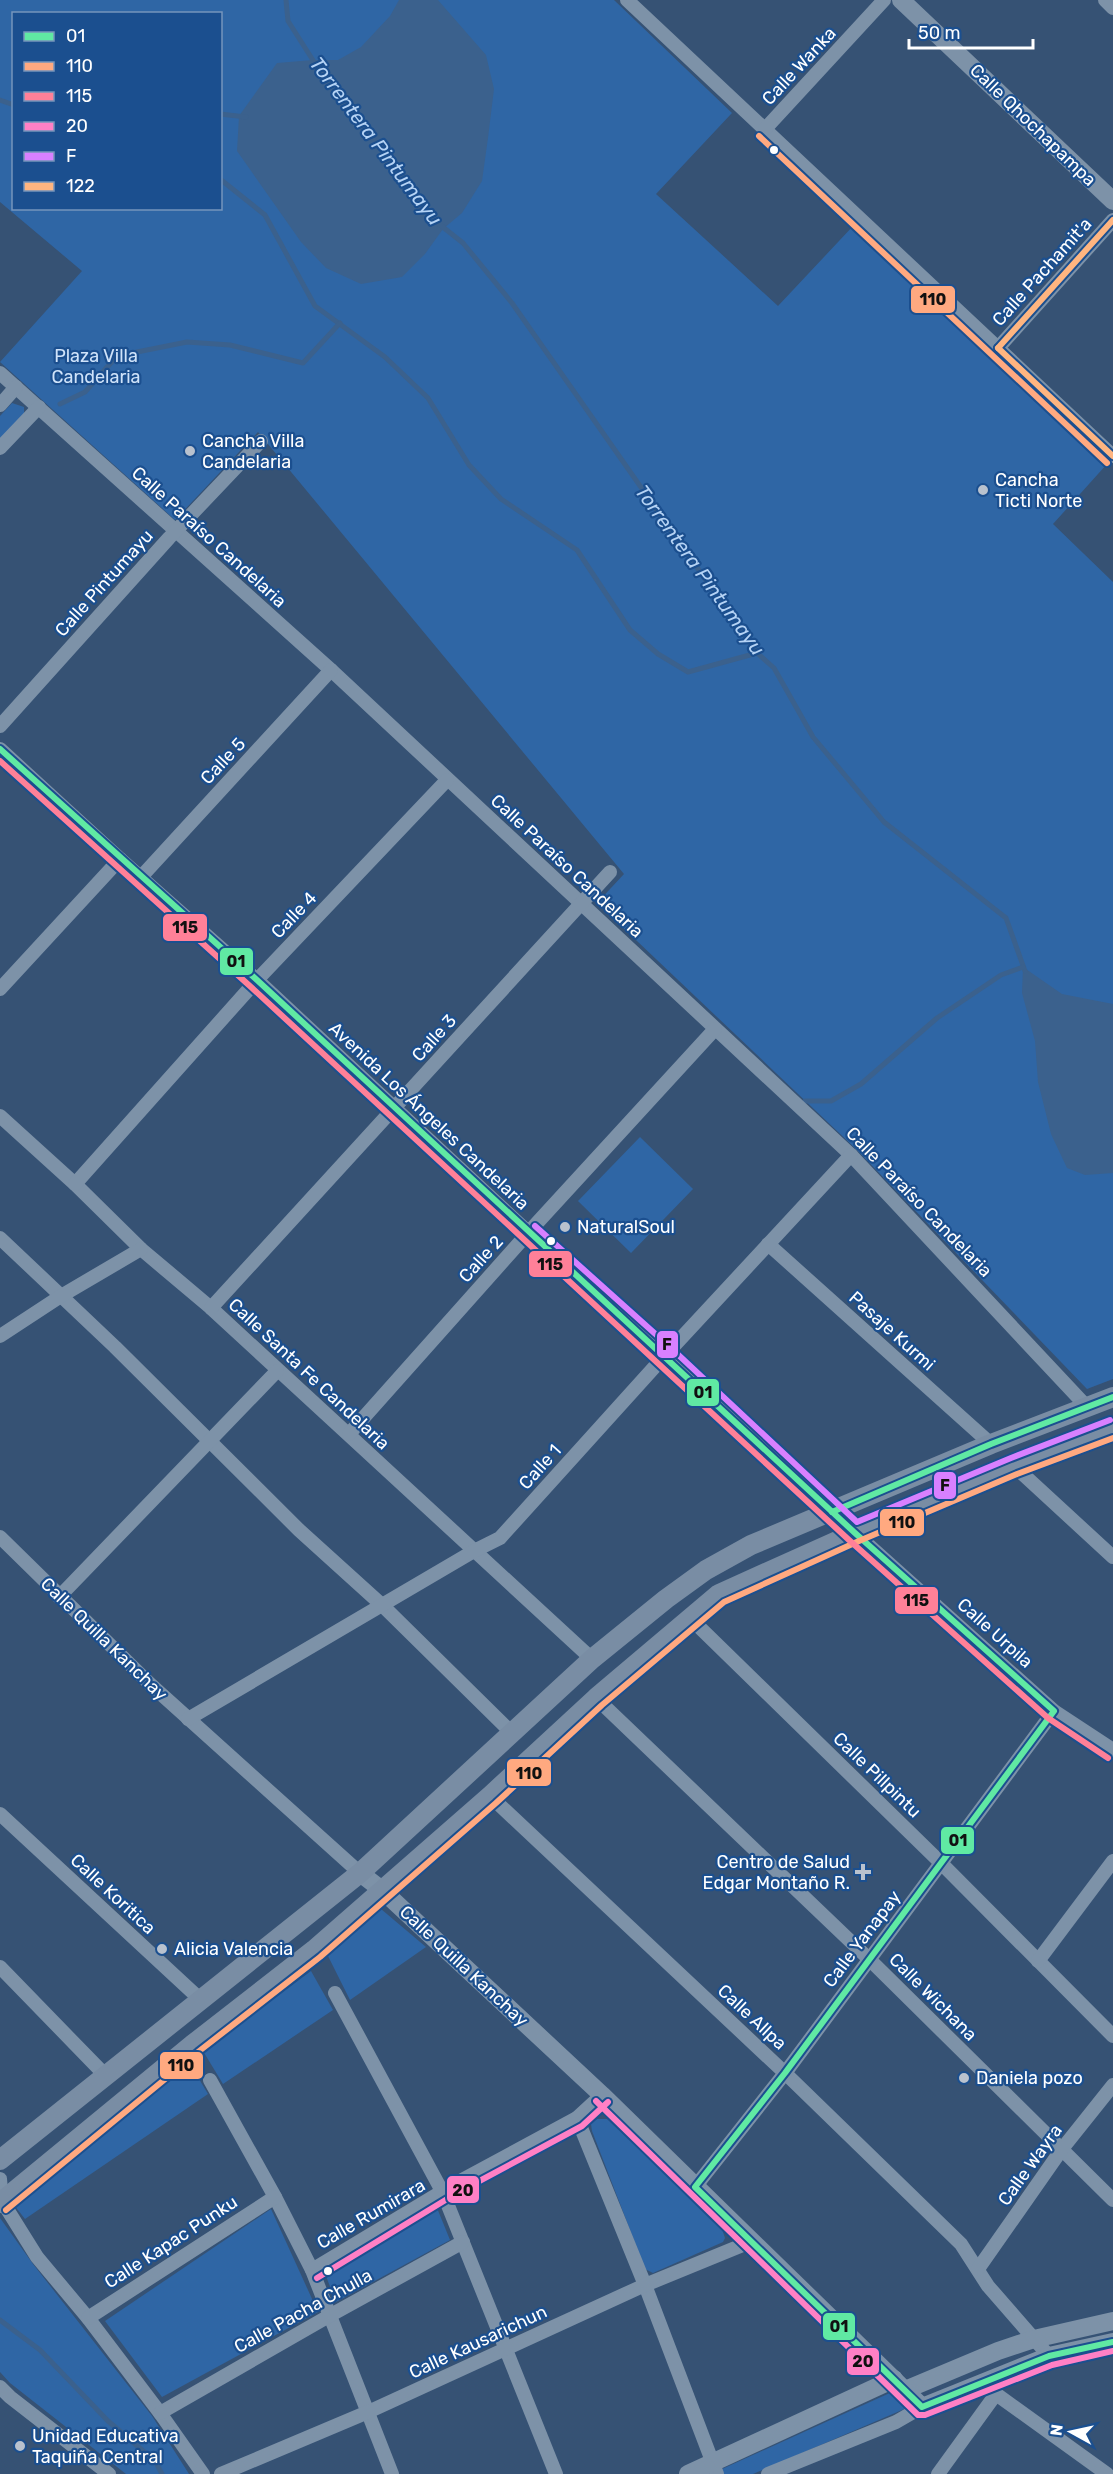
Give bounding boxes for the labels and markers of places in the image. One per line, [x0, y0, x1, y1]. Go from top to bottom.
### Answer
unlabelled marker [768, 144, 780, 156]
place label: Cancha Villa Candelaria [202, 430, 304, 473]
marker: Cancha Villa Candelaria [183, 444, 197, 458]
place label: Cancha Ticti Norte [995, 469, 1082, 512]
marker: Cancha Ticti Norte [976, 483, 990, 497]
place label: NaturalSoul [577, 1216, 675, 1238]
marker: NaturalSoul [558, 1220, 572, 1234]
unlabelled marker [545, 1235, 557, 1247]
place label: Centro de Salud Edgar Montaño R. [703, 1851, 850, 1894]
marker: Centro de Salud Edgar Montaño R. [854, 1863, 872, 1881]
place label: Alicia Valencia [174, 1938, 293, 1960]
marker: Alicia Valencia [155, 1942, 169, 1956]
place label: Daniela pozo [976, 2067, 1083, 2089]
marker: Daniela pozo [957, 2071, 971, 2085]
unlabelled marker [322, 2265, 334, 2277]
place label: Unidad Educativa Taquiña Central [32, 2425, 179, 2468]
marker: Unidad Educativa Taquiña Central [13, 2439, 27, 2453]

